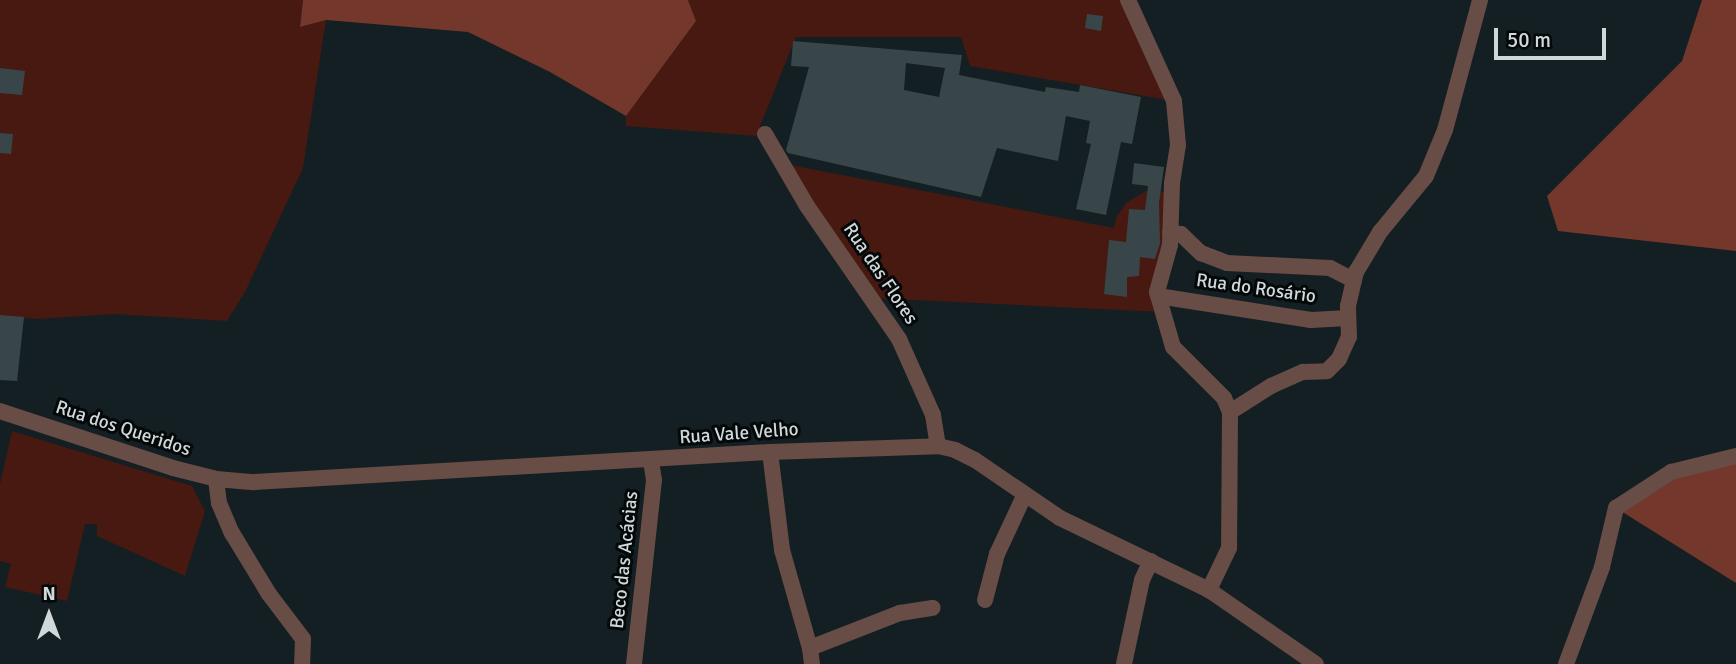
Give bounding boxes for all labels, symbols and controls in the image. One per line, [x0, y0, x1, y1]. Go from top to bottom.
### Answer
scale bar [1498, 14, 1610, 58]
text: 50 m [1507, 27, 1551, 53]
street label: Rua das Flores [838, 219, 922, 329]
street label: Rua do Rosário [1195, 269, 1317, 309]
street label: Rua dos Queridos [53, 396, 193, 462]
street label: Rua Vale Velho [679, 418, 799, 450]
street label: Beco das Acácias [606, 490, 644, 630]
north arrow [14, 580, 84, 650]
text: N [42, 582, 56, 606]

